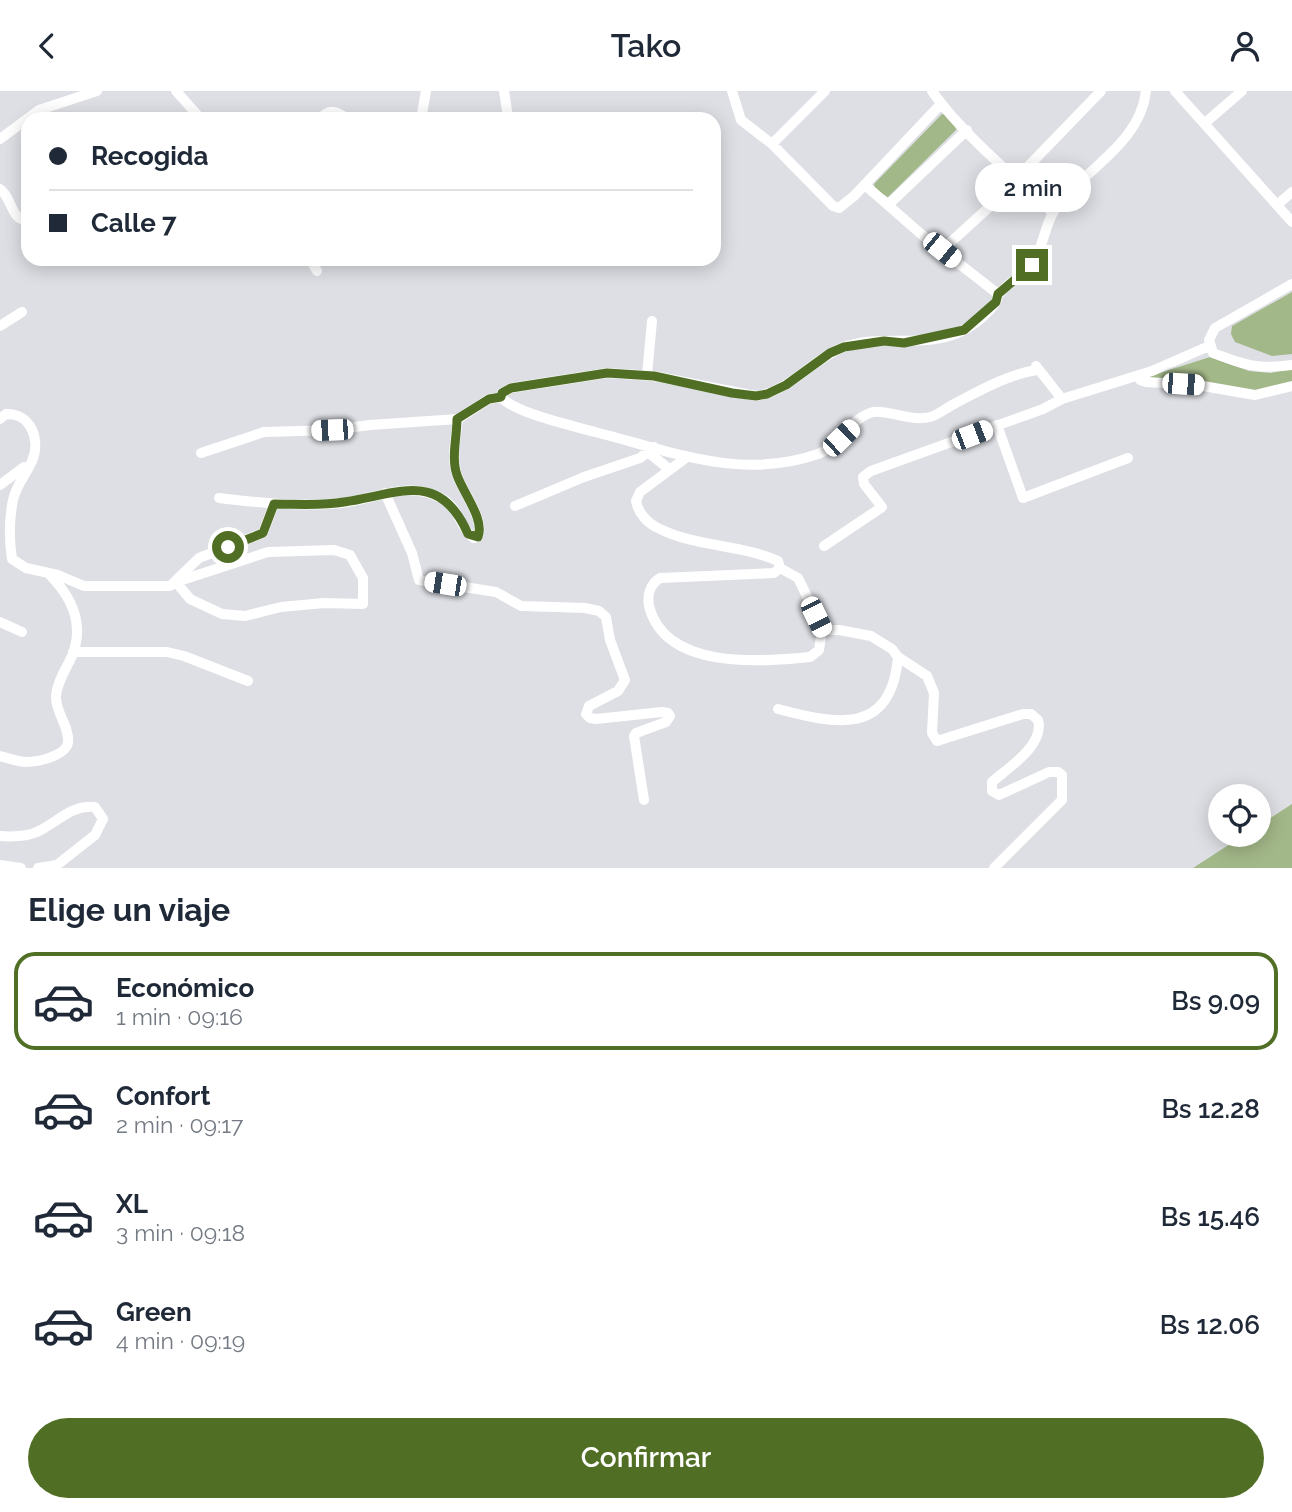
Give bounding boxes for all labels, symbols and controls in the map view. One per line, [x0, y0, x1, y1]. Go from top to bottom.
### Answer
icon: back [28, 27, 66, 65]
text: Tako [611, 27, 681, 64]
icon: person [1226, 27, 1264, 65]
text: Recogida [91, 141, 209, 171]
callout: 2 min [974, 163, 1090, 213]
text: 2 min [1004, 174, 1062, 201]
text: Calle 7 [91, 208, 177, 238]
car [920, 229, 965, 271]
route end [1016, 249, 1048, 281]
car [1162, 372, 1205, 396]
car [819, 416, 864, 460]
car [949, 418, 996, 452]
car [311, 419, 354, 441]
route start [212, 531, 244, 563]
car [423, 570, 468, 598]
car [798, 594, 835, 640]
map controls [1208, 784, 1271, 847]
button: locate [1208, 784, 1271, 847]
text: Elige un viaje [28, 891, 230, 928]
icon: car [32, 970, 95, 1033]
text: Económico [116, 973, 254, 1003]
text: Bs 9.09 [1171, 986, 1260, 1016]
text: 1 min · 09:16 [116, 1003, 243, 1030]
icon: car [32, 1078, 95, 1141]
text: Confort [116, 1081, 210, 1111]
text: Bs 12.28 [1161, 1094, 1260, 1124]
text: 2 min · 09:17 [116, 1111, 243, 1138]
icon: car [32, 1186, 95, 1249]
text: XL [116, 1189, 148, 1219]
text: Bs 15.46 [1161, 1202, 1260, 1232]
text: 3 min · 09:18 [116, 1219, 245, 1246]
icon: car [32, 1294, 95, 1357]
text: Green [116, 1297, 192, 1327]
text: Bs 12.06 [1160, 1310, 1260, 1340]
text: 4 min · 09:19 [116, 1327, 245, 1354]
button: Confirmar [28, 1418, 1264, 1498]

